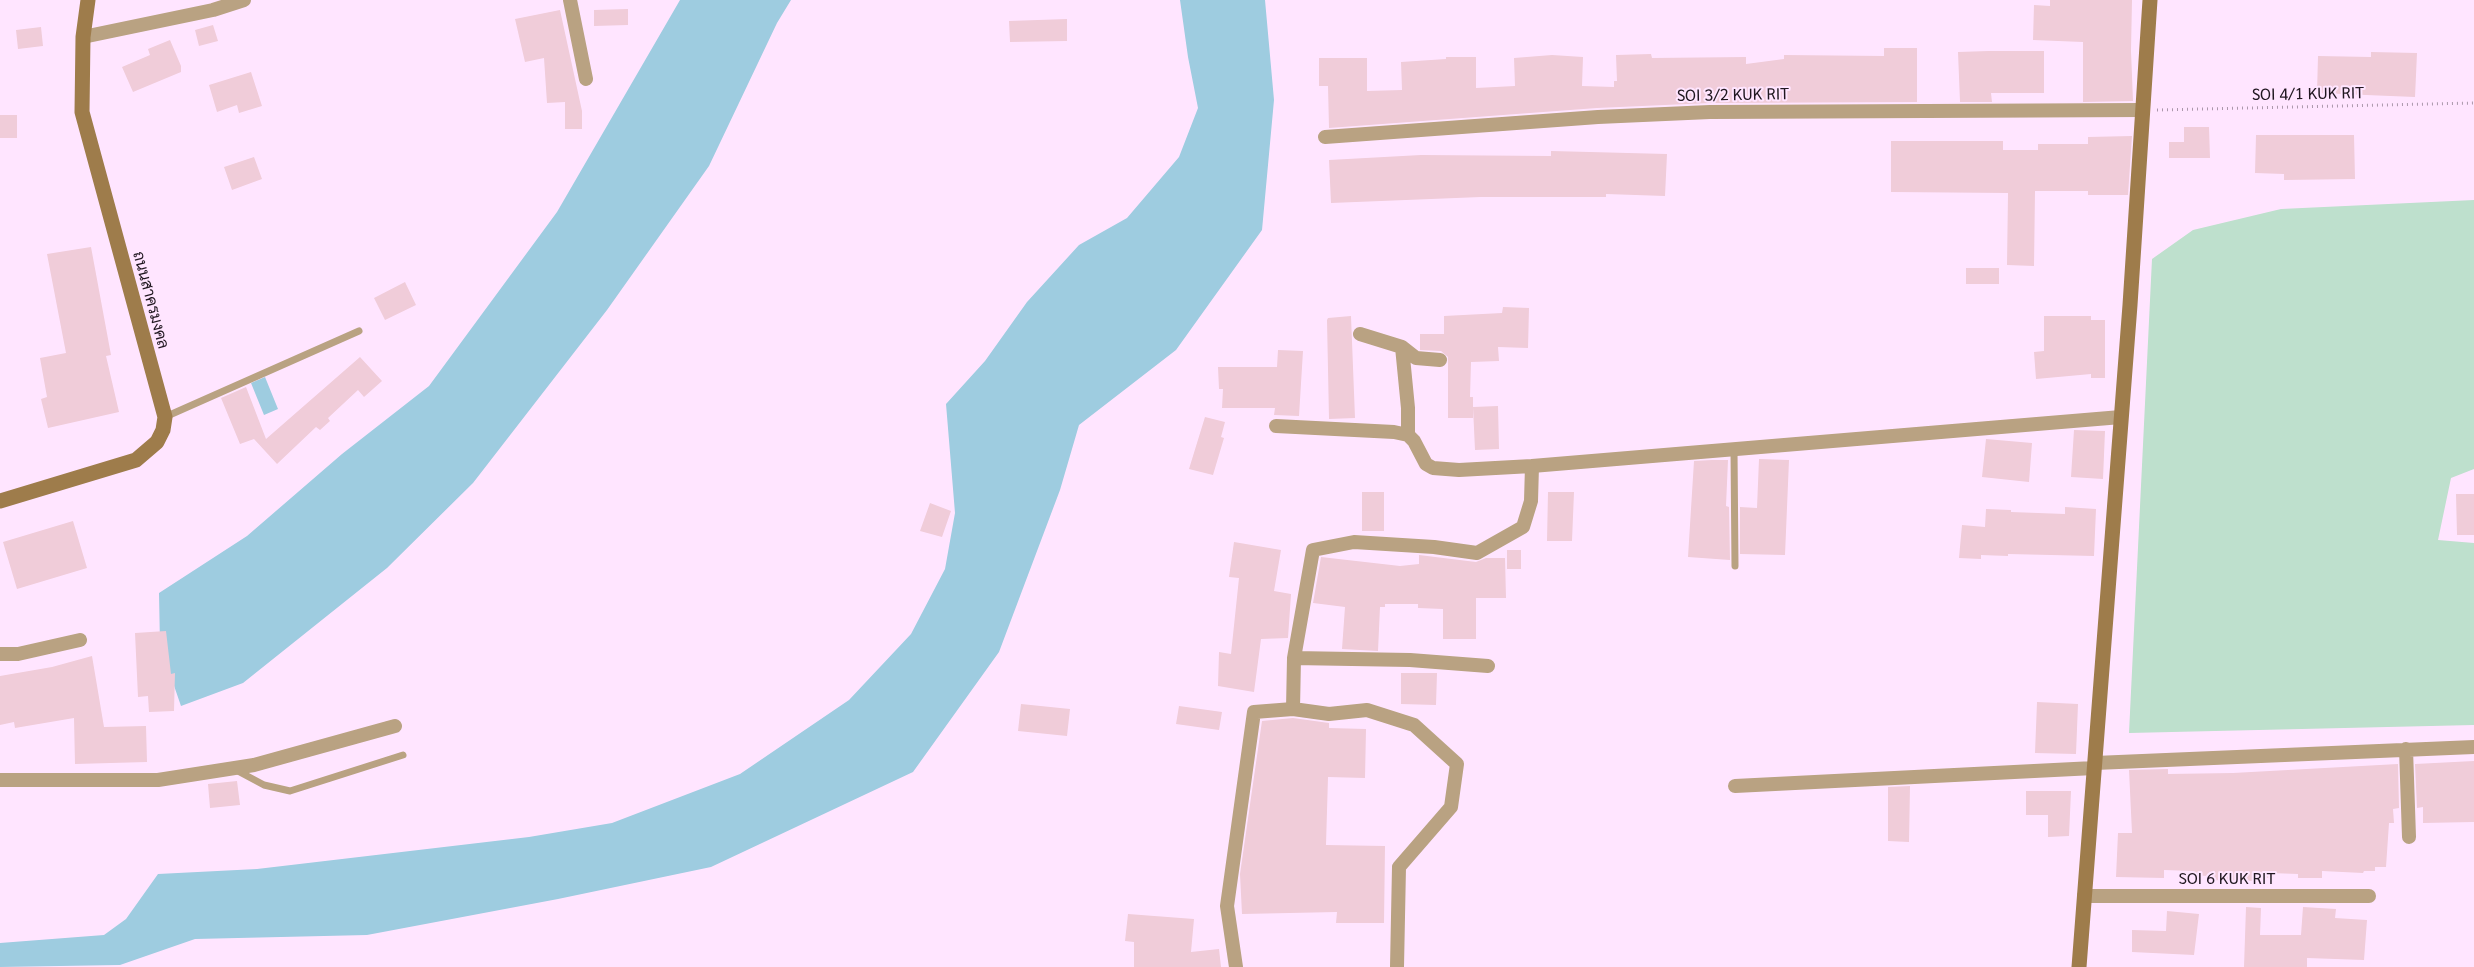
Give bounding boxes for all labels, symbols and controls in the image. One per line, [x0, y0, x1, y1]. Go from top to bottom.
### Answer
street label: SOI 4/1 KUK RIT [2252, 83, 2364, 105]
street label: SOI 3/2 KUK RIT [1677, 84, 1789, 106]
street label: ถนนสาครมงคล [129, 249, 173, 351]
street label: SOI 6 KUK RIT [2179, 869, 2275, 889]

